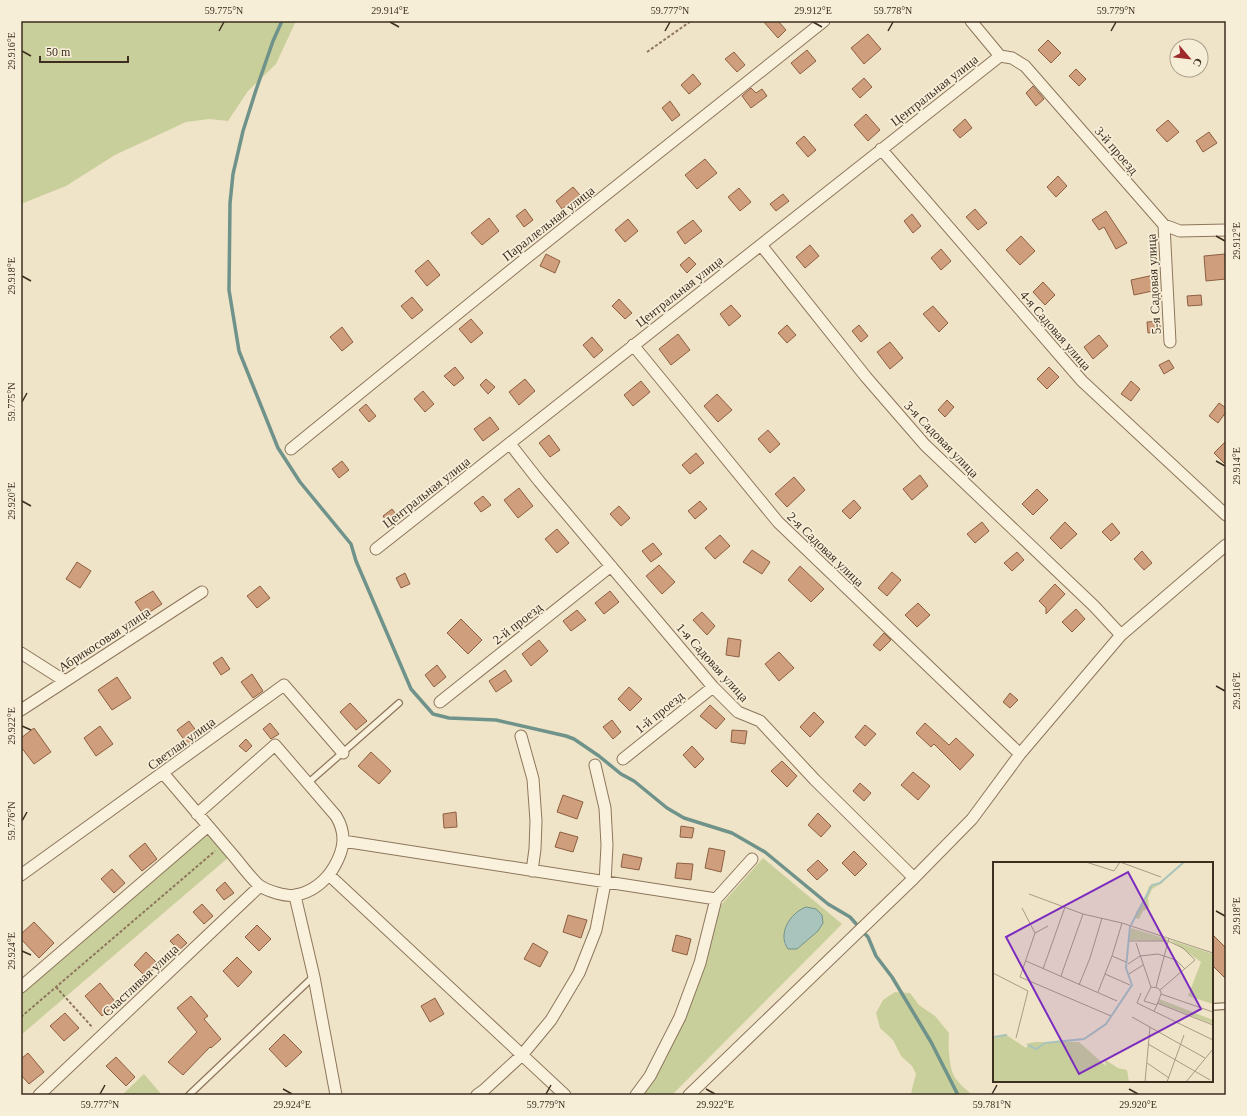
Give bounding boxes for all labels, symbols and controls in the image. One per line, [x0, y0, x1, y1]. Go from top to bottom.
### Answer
text: 59.775°N [205, 5, 243, 16]
text: 29.914°E [371, 5, 409, 16]
text: 59.777°N [651, 5, 689, 16]
text: 29.912°E [794, 5, 832, 16]
text: 59.778°N [874, 5, 912, 16]
text: 59.779°N [1097, 5, 1135, 16]
text: 29.916°E [6, 32, 17, 70]
scale bar [40, 38, 128, 64]
north arrow [1169, 38, 1209, 78]
text: 50 m [46, 45, 71, 59]
street label: Центральная улица [888, 51, 981, 129]
text: С [1191, 56, 1205, 69]
street label: 3-й проезд [1092, 123, 1142, 178]
street label: Параллельная улица [499, 183, 598, 264]
text: 29.912°E [1231, 222, 1242, 260]
street label: 5-я Садовая улица [1143, 233, 1164, 335]
street label: Центральная улица [633, 252, 726, 330]
text: 29.918°E [6, 257, 17, 295]
street label: 4-я Садовая улица [1017, 287, 1094, 373]
text: 59.775°N [6, 383, 17, 421]
street label: 3-я Садовая улица [901, 398, 982, 481]
text: 29.914°E [1231, 447, 1242, 485]
street label: Центральная улица [380, 453, 473, 531]
text: 29.920°E [6, 482, 17, 520]
street label: 2-я Садовая улица [784, 509, 867, 590]
street label: 2-й проезд [490, 599, 545, 647]
street label: Абрикосовая улица [55, 604, 153, 675]
street label: 1-я Садовая улица [673, 620, 752, 705]
text: 29.916°E [1231, 672, 1242, 710]
street label: 1-й проезд [632, 688, 687, 737]
text: 29.922°E [6, 707, 17, 745]
street label: Светлая улица [145, 714, 218, 773]
text: 59.776°N [6, 802, 17, 840]
inset map [993, 862, 1213, 1082]
text: 29.918°E [1231, 897, 1242, 935]
text: 29.924°E [6, 932, 17, 970]
street label: Счастливая улица [99, 941, 182, 1019]
text: 59.777°N [81, 1099, 119, 1110]
text: 29.924°E [273, 1099, 311, 1110]
text: 59.779°N [527, 1099, 565, 1110]
text: 29.922°E [696, 1099, 734, 1110]
text: 59.781°N [973, 1099, 1011, 1110]
text: 29.920°E [1119, 1099, 1157, 1110]

